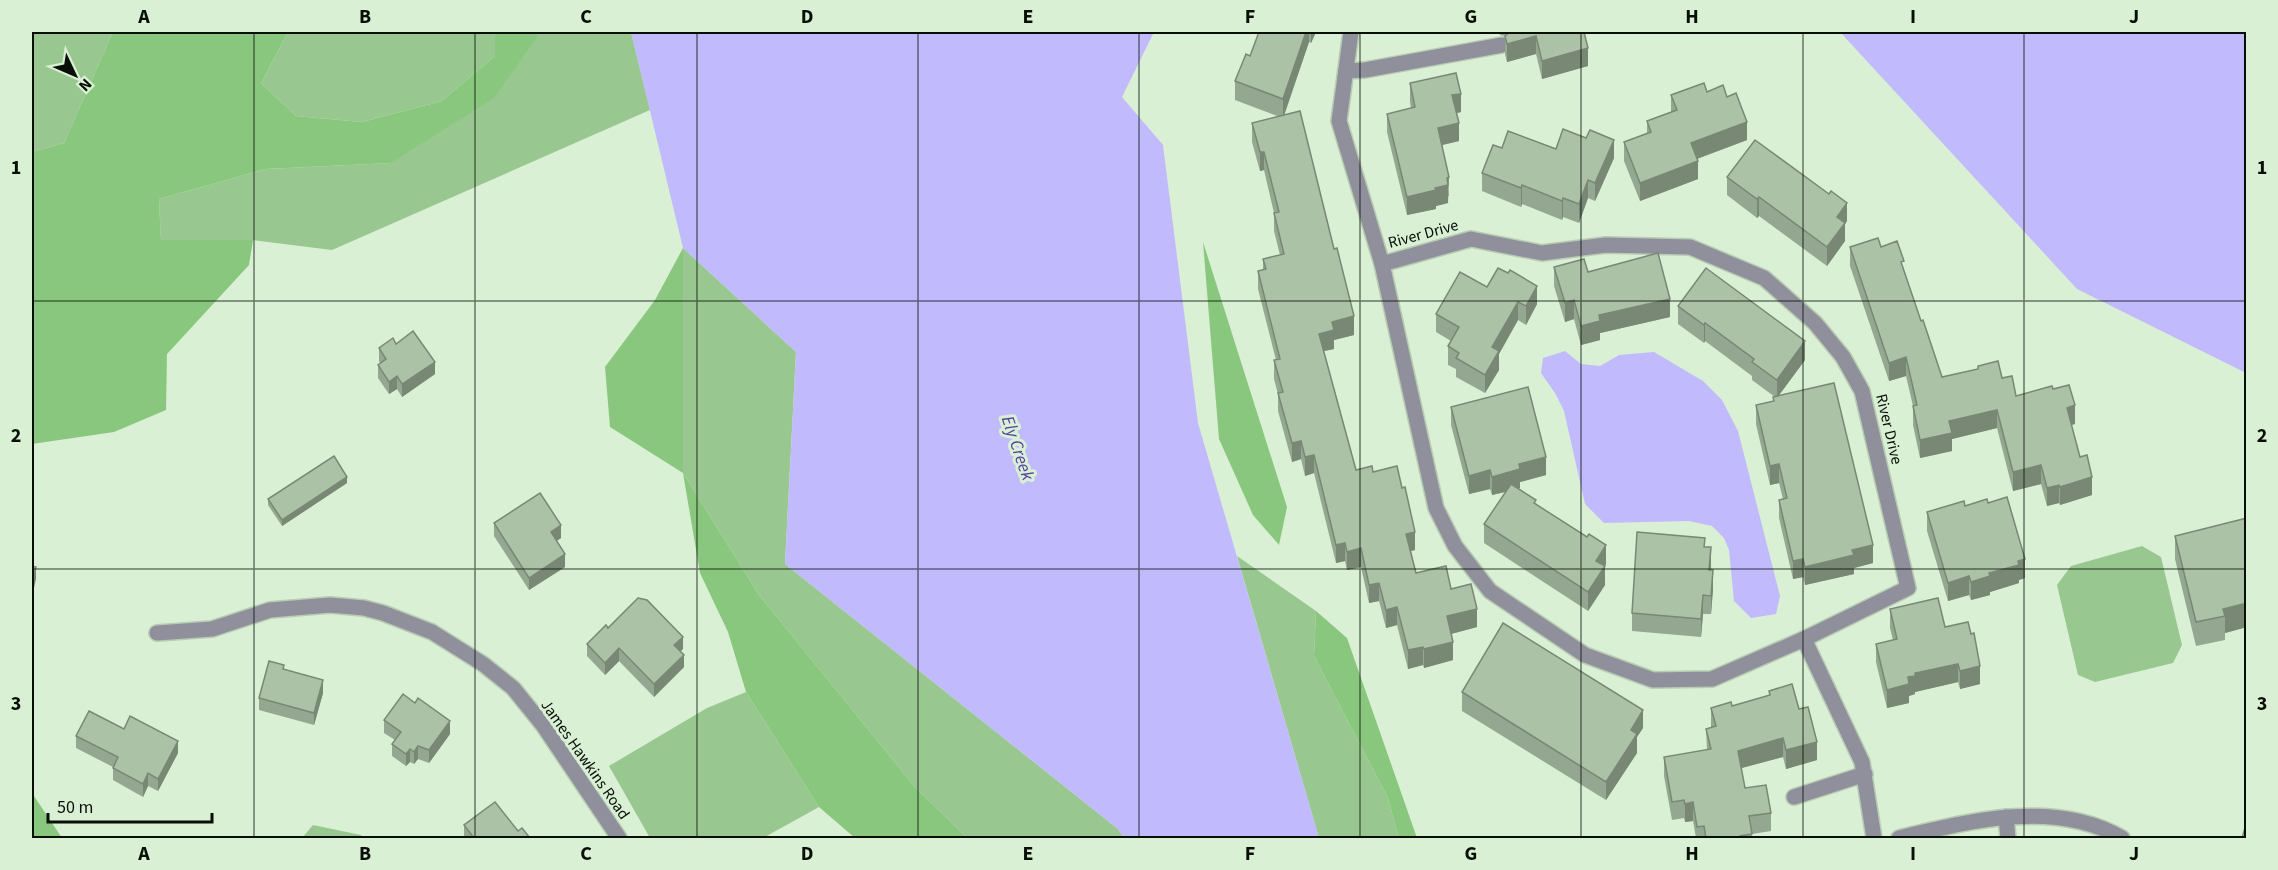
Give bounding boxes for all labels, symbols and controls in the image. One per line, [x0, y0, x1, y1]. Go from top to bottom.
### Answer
text: A [137, 3, 150, 31]
text: B [359, 3, 371, 31]
text: C [580, 3, 592, 31]
text: D [801, 3, 813, 31]
text: E [1023, 3, 1033, 31]
text: F [1245, 3, 1255, 31]
text: G [1465, 3, 1477, 31]
text: H [1685, 3, 1699, 31]
text: I [1910, 3, 1916, 31]
text: J [2129, 3, 2139, 31]
north arrow [45, 45, 105, 105]
text: N [73, 73, 97, 96]
text: 1 [11, 154, 21, 182]
text: 1 [2257, 154, 2267, 182]
street label: River Drive [1386, 214, 1461, 254]
street label: River Drive [1870, 392, 1908, 467]
water label: Ely Creek [995, 412, 1040, 484]
text: 2 [11, 422, 21, 450]
text: 2 [2257, 422, 2267, 450]
text: 3 [11, 690, 21, 718]
text: 3 [2257, 690, 2267, 718]
street label: James Hawkins Road [536, 695, 635, 824]
scale bar [48, 786, 212, 824]
text: 50 m [57, 795, 93, 820]
text: A [137, 840, 150, 868]
text: B [359, 840, 371, 868]
text: C [580, 840, 592, 868]
text: D [801, 840, 813, 868]
text: E [1023, 840, 1033, 868]
text: F [1245, 840, 1255, 868]
text: G [1465, 840, 1477, 868]
text: H [1685, 840, 1699, 868]
text: I [1910, 840, 1916, 868]
text: J [2129, 840, 2139, 868]

